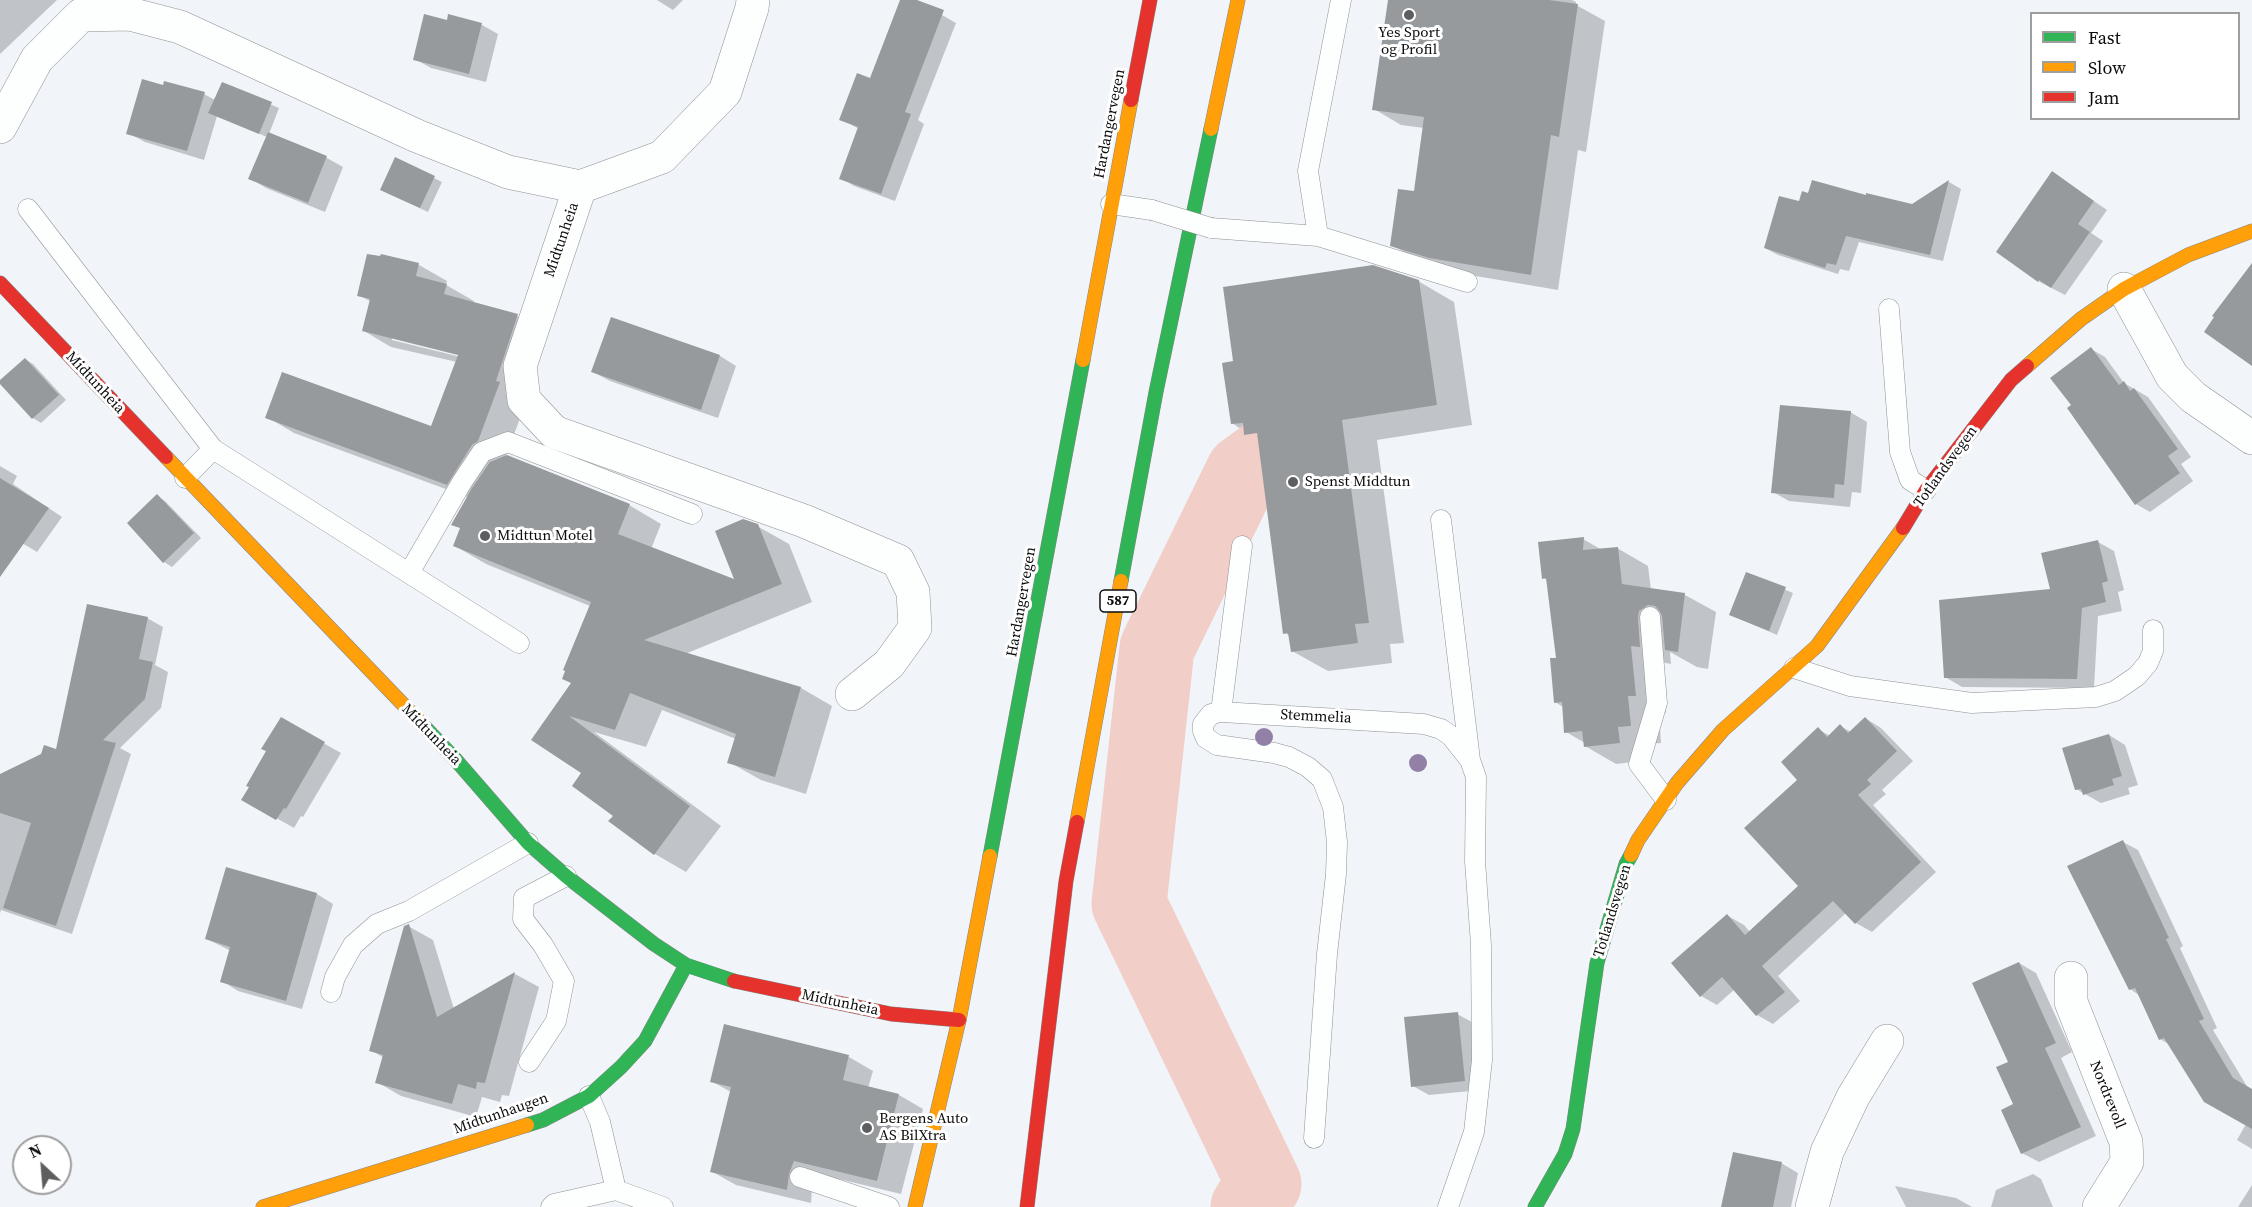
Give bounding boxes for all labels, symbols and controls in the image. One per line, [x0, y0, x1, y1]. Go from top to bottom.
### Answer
marker: Yes Sport og Profil [1402, 8, 1416, 22]
legend [2030, 12, 2240, 120]
place label: Yes Sport og Profil [1378, 24, 1440, 59]
text: Fast [2088, 25, 2121, 50]
text: Slow [2088, 55, 2126, 80]
street label: Hardangervegen [1091, 68, 1129, 180]
text: Jam [2088, 85, 2120, 110]
street label: Midtunheia [541, 200, 583, 280]
street label: Midtunheia [62, 348, 128, 418]
street label: Totlandsvegen [1910, 423, 1982, 511]
place label: Spenst Middtun [1305, 473, 1411, 491]
marker: Spenst Middtun [1286, 475, 1300, 489]
place label: Midttun Motel [497, 527, 593, 545]
marker: Midttun Motel [478, 529, 492, 543]
street label: Hardangervegen [1003, 546, 1041, 658]
road number: 587 [1100, 590, 1136, 612]
street label: Midtunheia [397, 701, 465, 769]
street label: Stemmelia [1280, 706, 1352, 728]
street label: Totlandsvegen [1590, 862, 1636, 960]
street label: Midtunheia [800, 986, 880, 1020]
street label: Nordrevoll [2085, 1058, 2129, 1132]
street label: Midtunhaugen [451, 1089, 551, 1139]
place label: Bergens Auto AS BilXtra [879, 1110, 968, 1145]
marker: Bergens Auto AS BilXtra [860, 1121, 874, 1135]
north arrow [12, 1135, 72, 1195]
text: N [25, 1138, 45, 1163]

